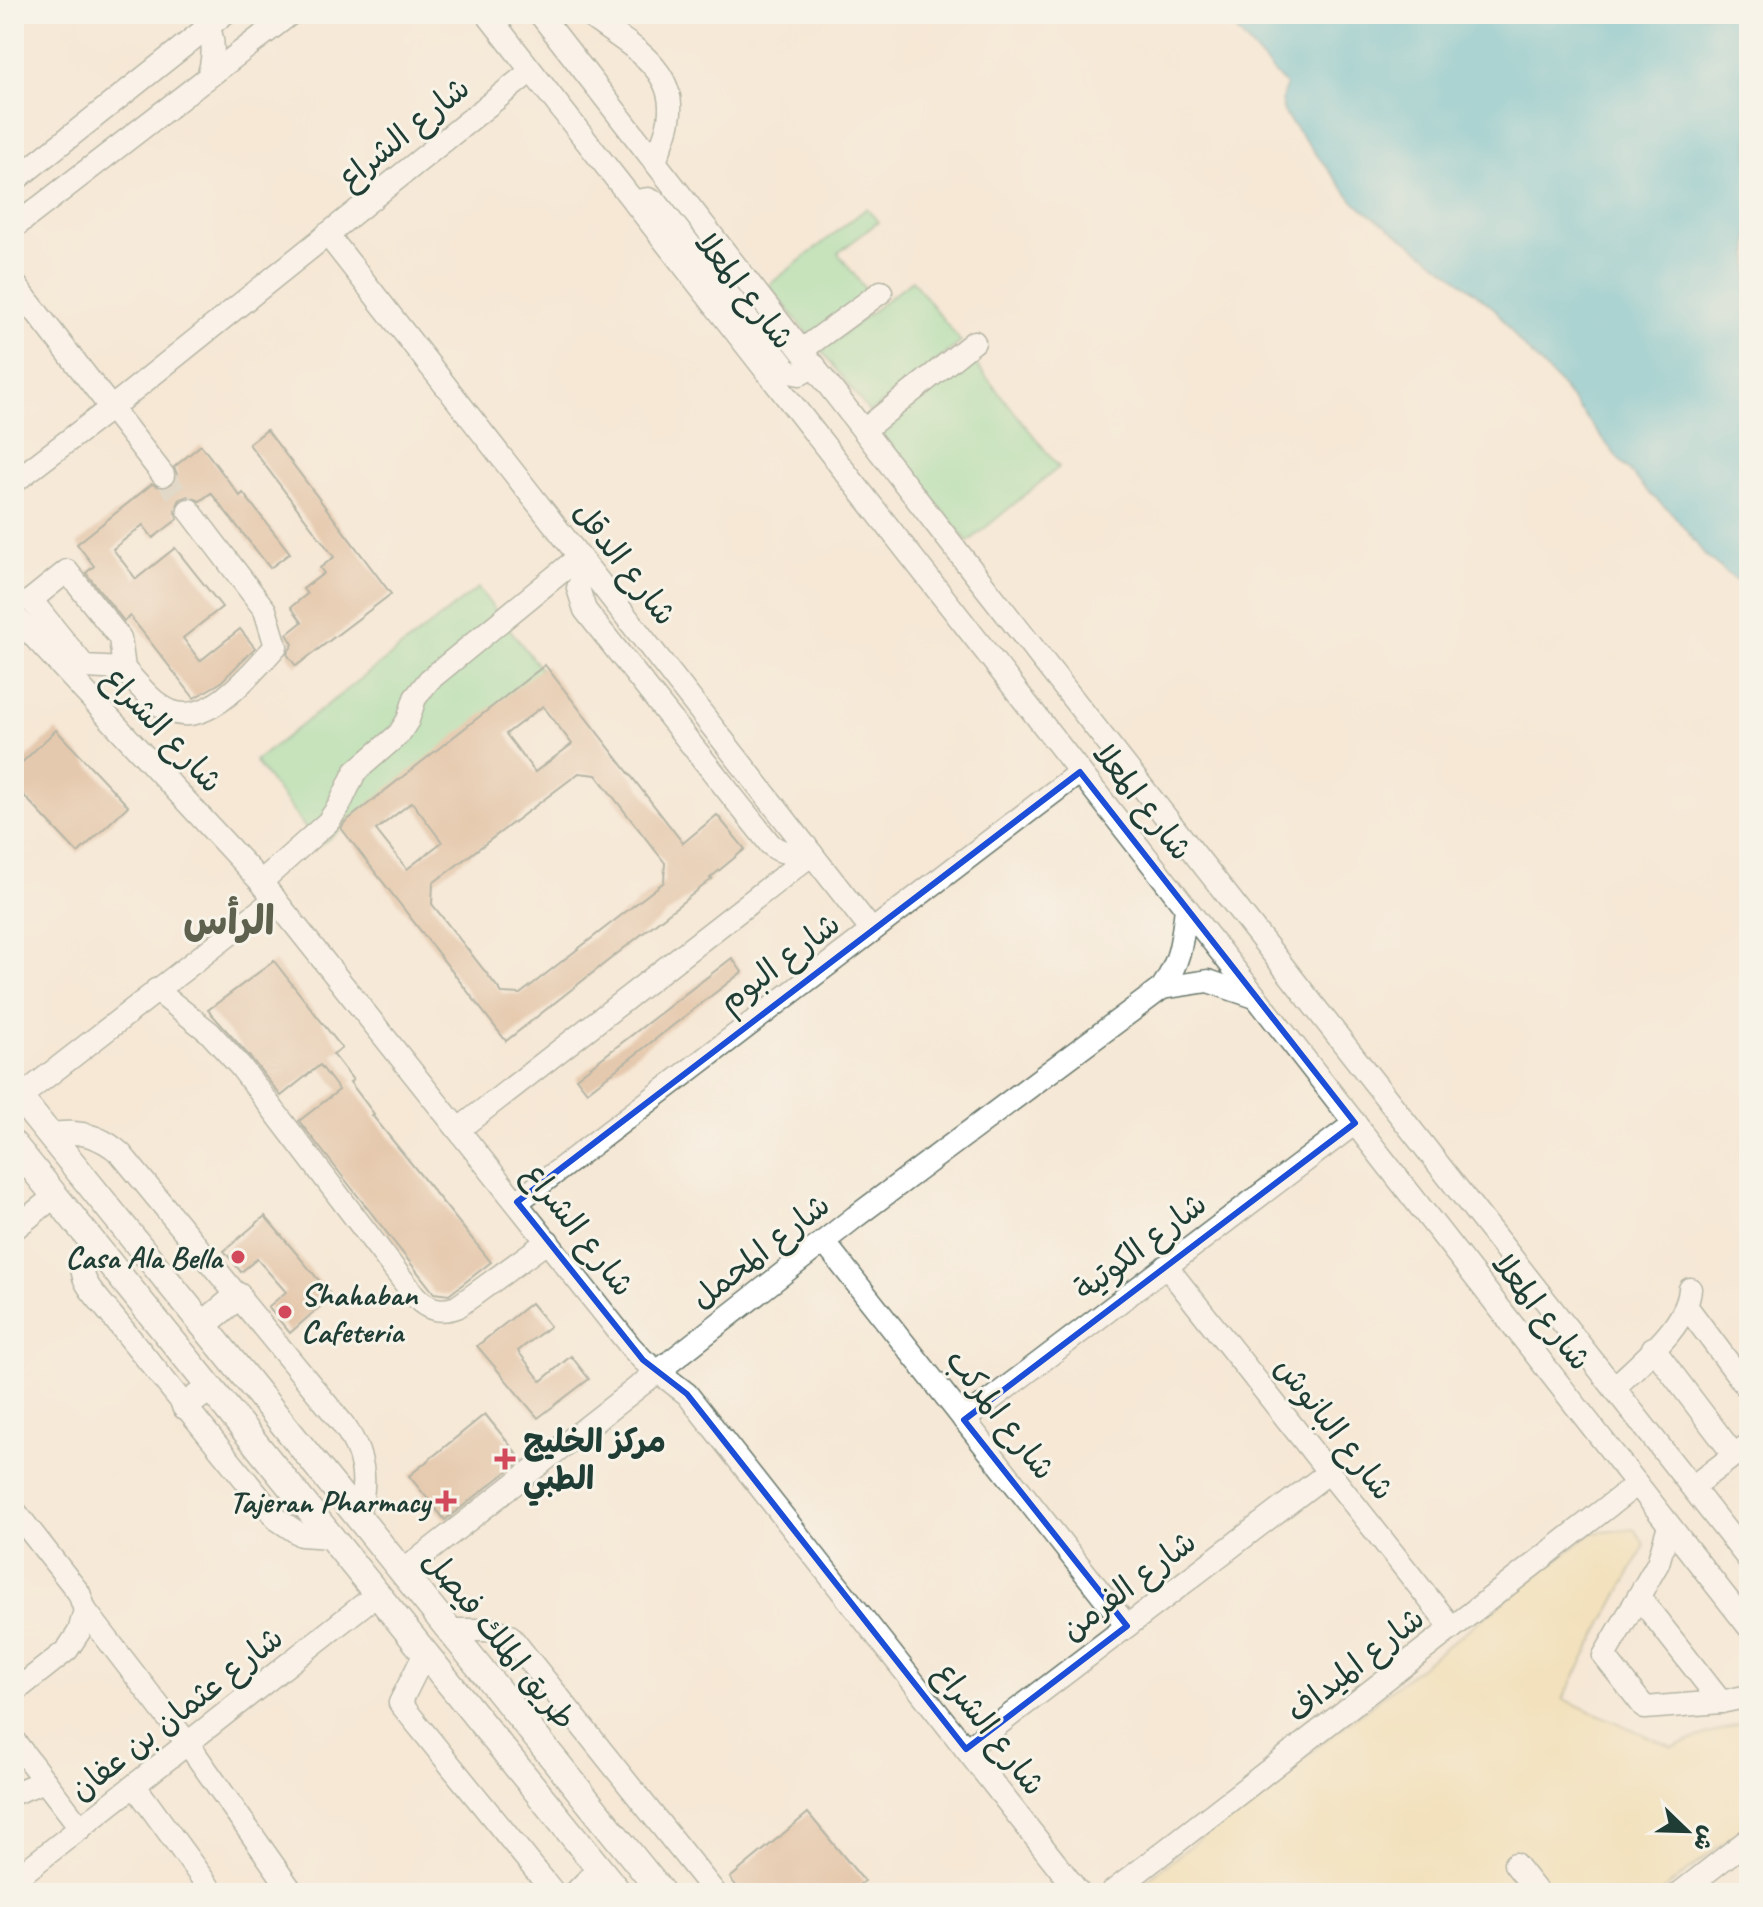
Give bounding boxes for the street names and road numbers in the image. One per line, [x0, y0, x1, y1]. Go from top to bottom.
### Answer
street label: شارع الشراع [329, 67, 479, 201]
street label: شارع المعلا [684, 223, 804, 359]
street label: شارع الدقل [562, 493, 686, 635]
street label: شارع الشراع [92, 657, 232, 803]
street label: شارع المعلا [1082, 734, 1202, 870]
street label: شارع البوم [710, 903, 850, 1024]
street label: شارع الشراع [512, 1154, 644, 1306]
street label: شارع الكوتية [1066, 1183, 1216, 1311]
street label: شارع المحمل [682, 1184, 839, 1320]
street label: شارع المعلا [1481, 1244, 1601, 1380]
street label: شارع المركب [935, 1340, 1065, 1489]
street label: شارع البانوش [1264, 1348, 1404, 1510]
street label: شارع الفرمن [1052, 1521, 1205, 1651]
street label: طريق الملك فيصل [414, 1540, 585, 1738]
street label: شارع الميداف [1278, 1598, 1434, 1733]
street label: شارع عثمان بن عفان [61, 1617, 293, 1811]
street label: شارع الشراع [923, 1653, 1055, 1805]

